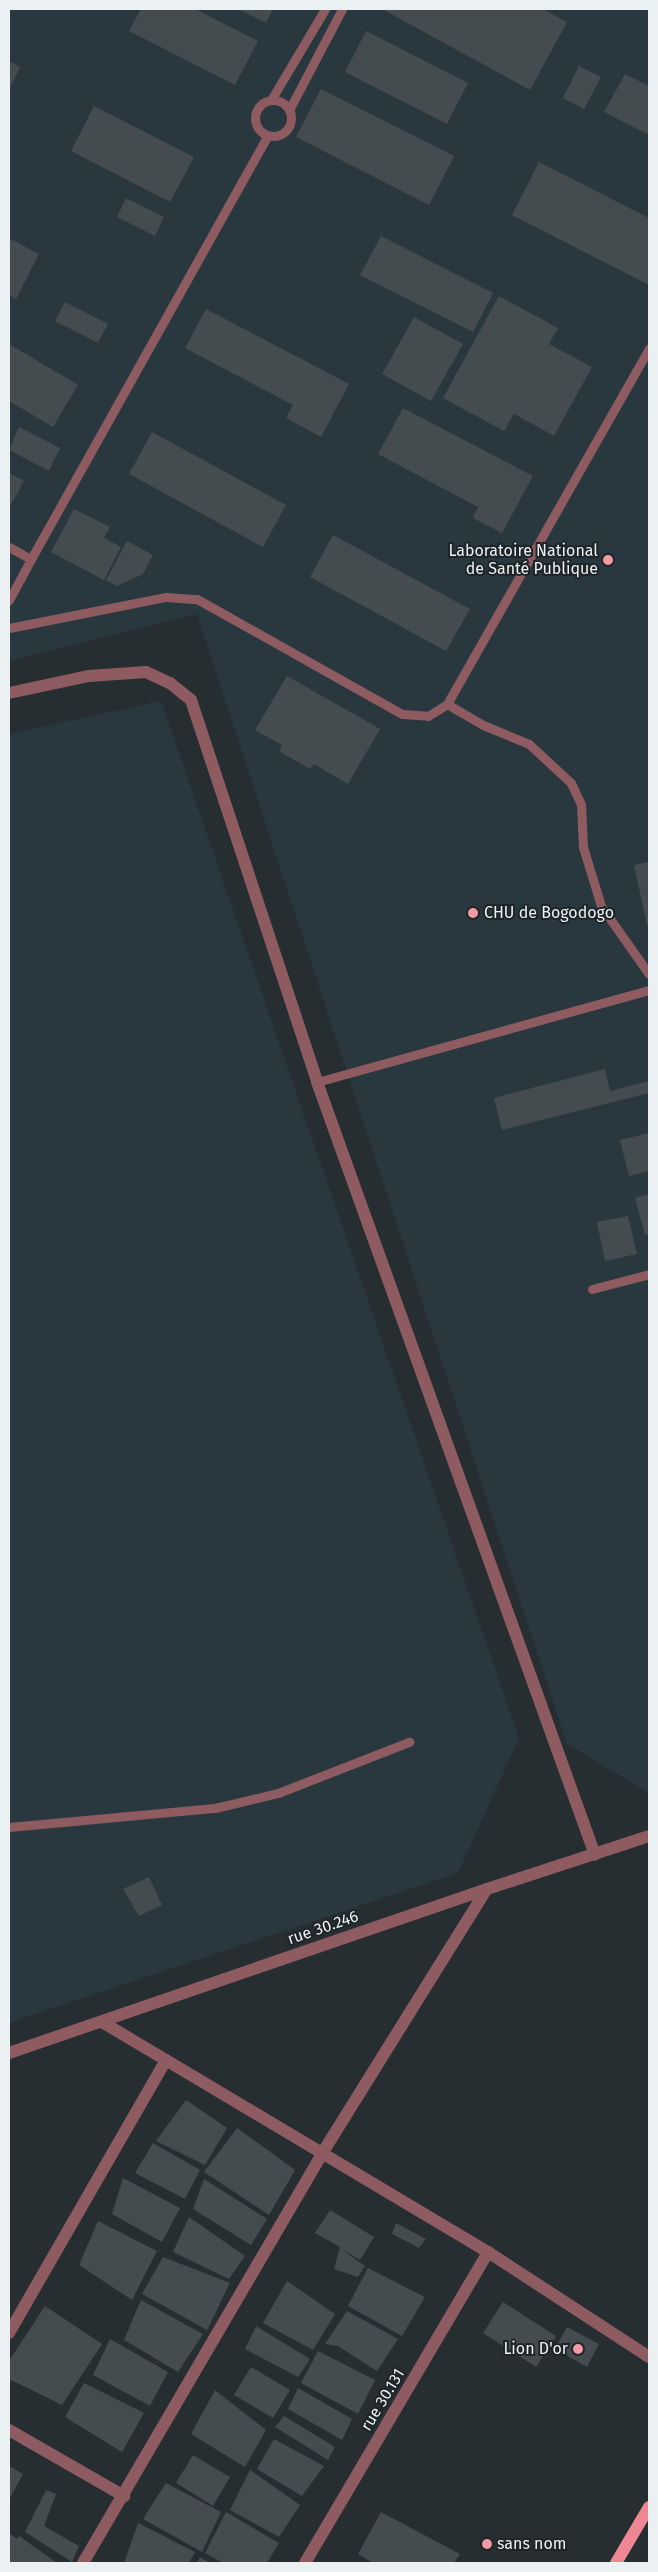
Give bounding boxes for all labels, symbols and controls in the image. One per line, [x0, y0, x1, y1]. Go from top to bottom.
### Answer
place label: Laboratoire National de Santé Publique [448, 541, 598, 579]
marker: Laboratoire National de Santé Publique [602, 554, 614, 566]
place label: CHU de Bogodogo [484, 903, 614, 923]
marker: CHU de Bogodogo [466, 906, 480, 920]
street label: rue 30.246 [285, 1907, 361, 1949]
place label: Lion D'or [503, 2339, 568, 2359]
marker: Lion D'or [572, 2343, 584, 2355]
street label: rue 30.131 [357, 2365, 409, 2435]
place label: sans nom [497, 2534, 567, 2554]
marker: sans nom [481, 2538, 493, 2550]

